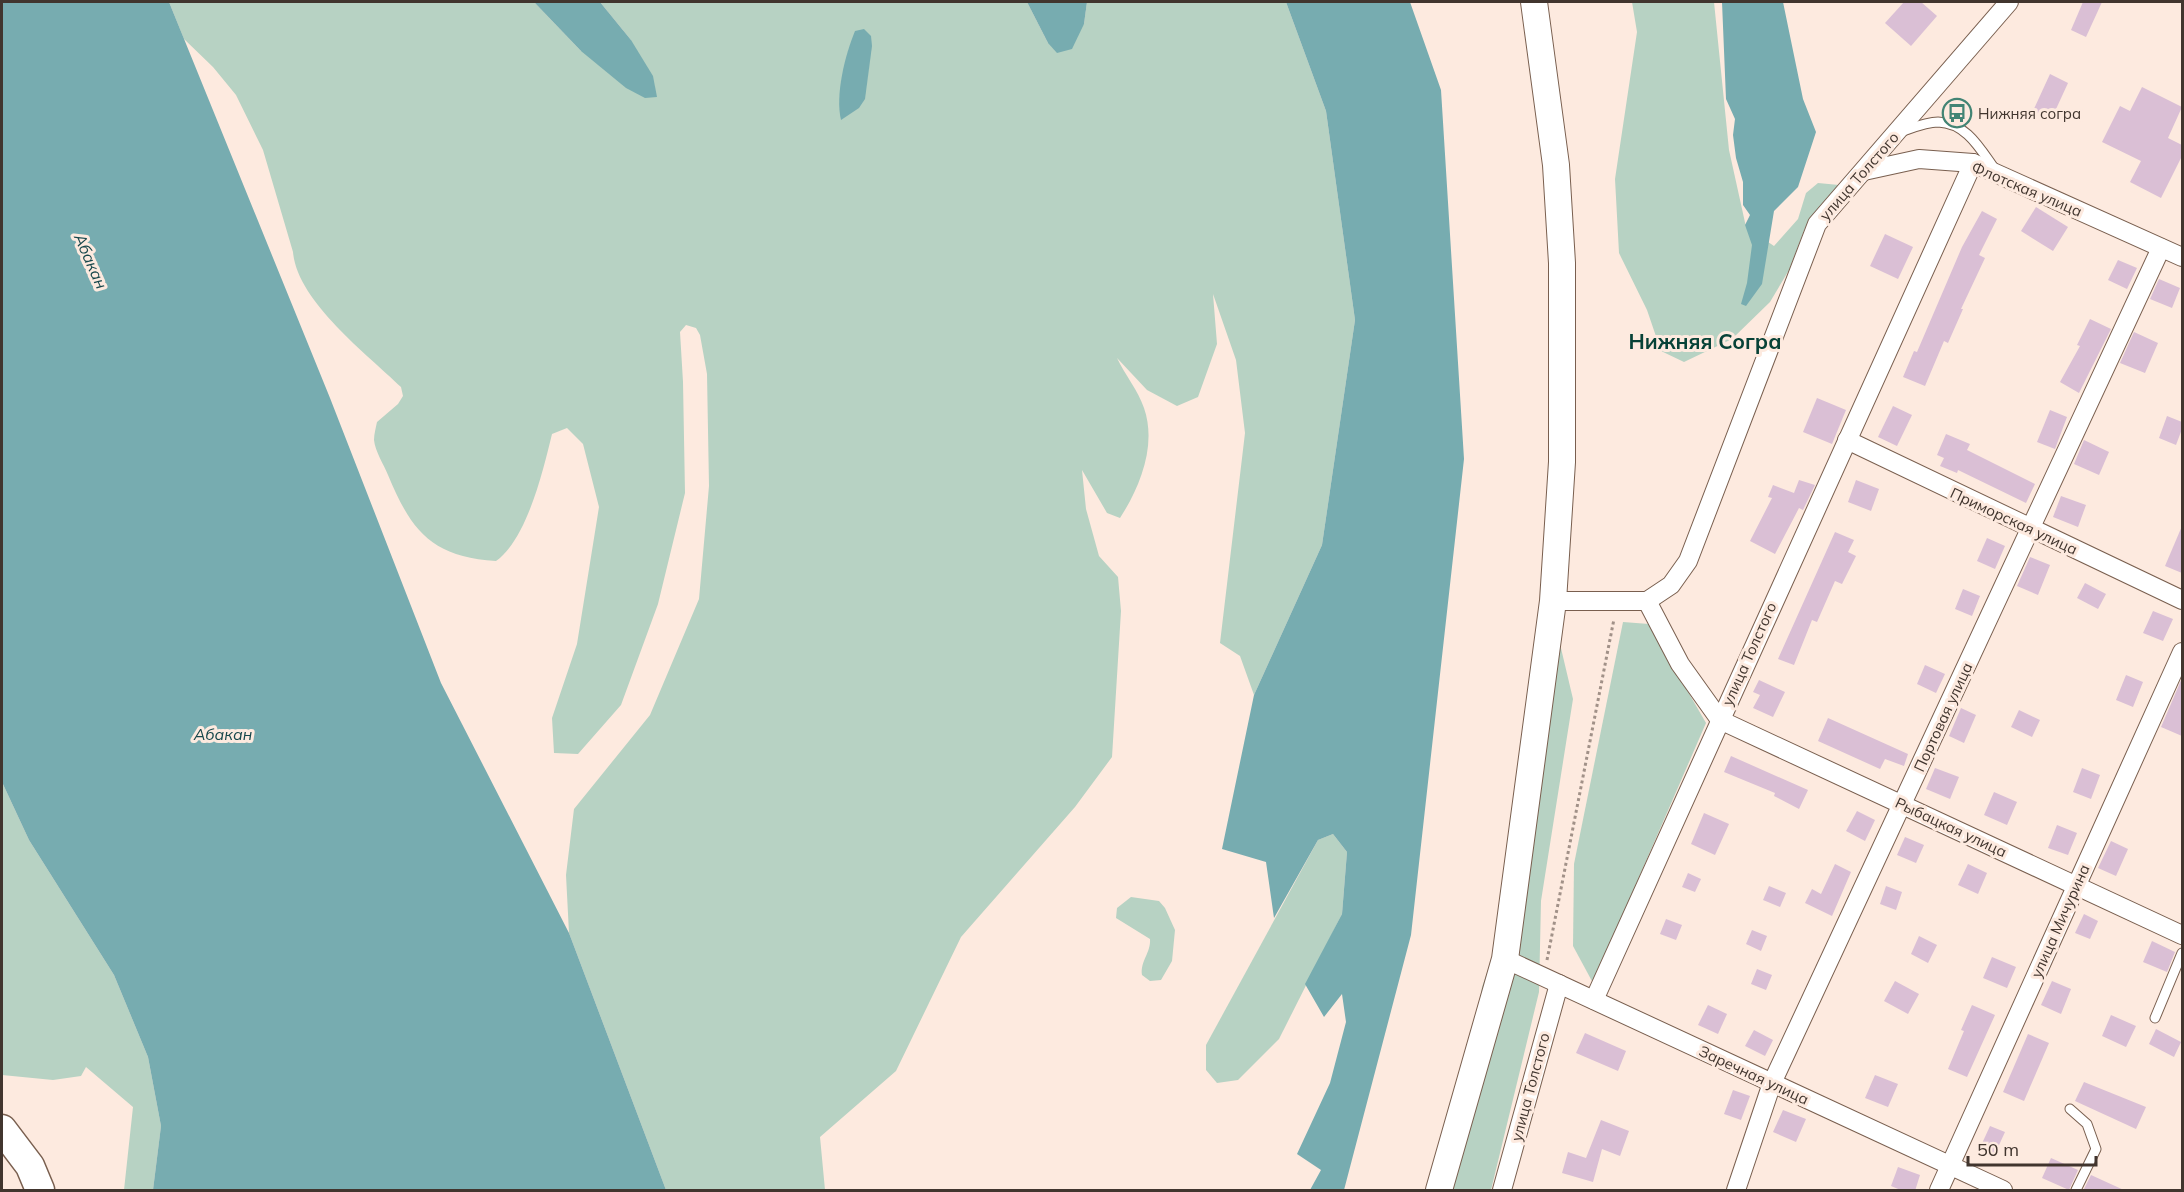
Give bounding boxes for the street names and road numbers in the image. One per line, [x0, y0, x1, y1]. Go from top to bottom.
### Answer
street label: улица Толстого [1815, 128, 1903, 224]
street label: Флотская улица [1969, 157, 2085, 221]
street label: Приморская улица [1947, 483, 2081, 559]
street label: улица Толстого [1718, 599, 1780, 709]
street label: Портовая улица [1909, 659, 1977, 775]
street label: Рыбацкая улица [1892, 793, 2010, 861]
street label: улица Мичурина [2026, 861, 2094, 981]
street label: улица Толстого [1506, 1031, 1554, 1143]
street label: Заречная улица [1696, 1041, 1812, 1109]

